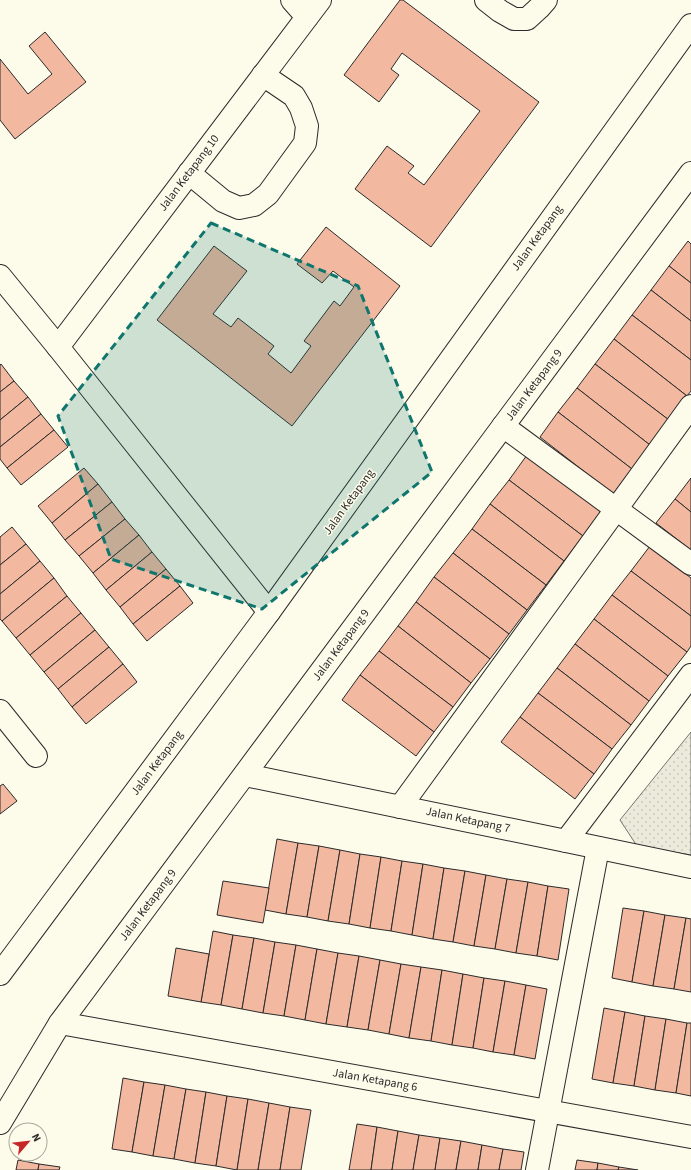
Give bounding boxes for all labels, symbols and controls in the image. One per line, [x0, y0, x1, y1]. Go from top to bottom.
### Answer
street label: Jalan Ketapang 10 [155, 131, 223, 215]
street label: Jalan Ketapang [507, 202, 567, 274]
street label: Jalan Ketapang 9 [501, 346, 567, 424]
street label: Jalan Ketapang [319, 466, 379, 538]
street label: Jalan Ketapang 9 [308, 606, 374, 684]
street label: Jalan Ketapang [127, 727, 187, 799]
street label: Jalan Ketapang 7 [424, 803, 512, 837]
street label: Jalan Ketapang 9 [115, 866, 181, 944]
street label: Jalan Ketapang 6 [331, 1064, 419, 1096]
north arrow [8, 1122, 48, 1162]
text: N [28, 1131, 45, 1144]

